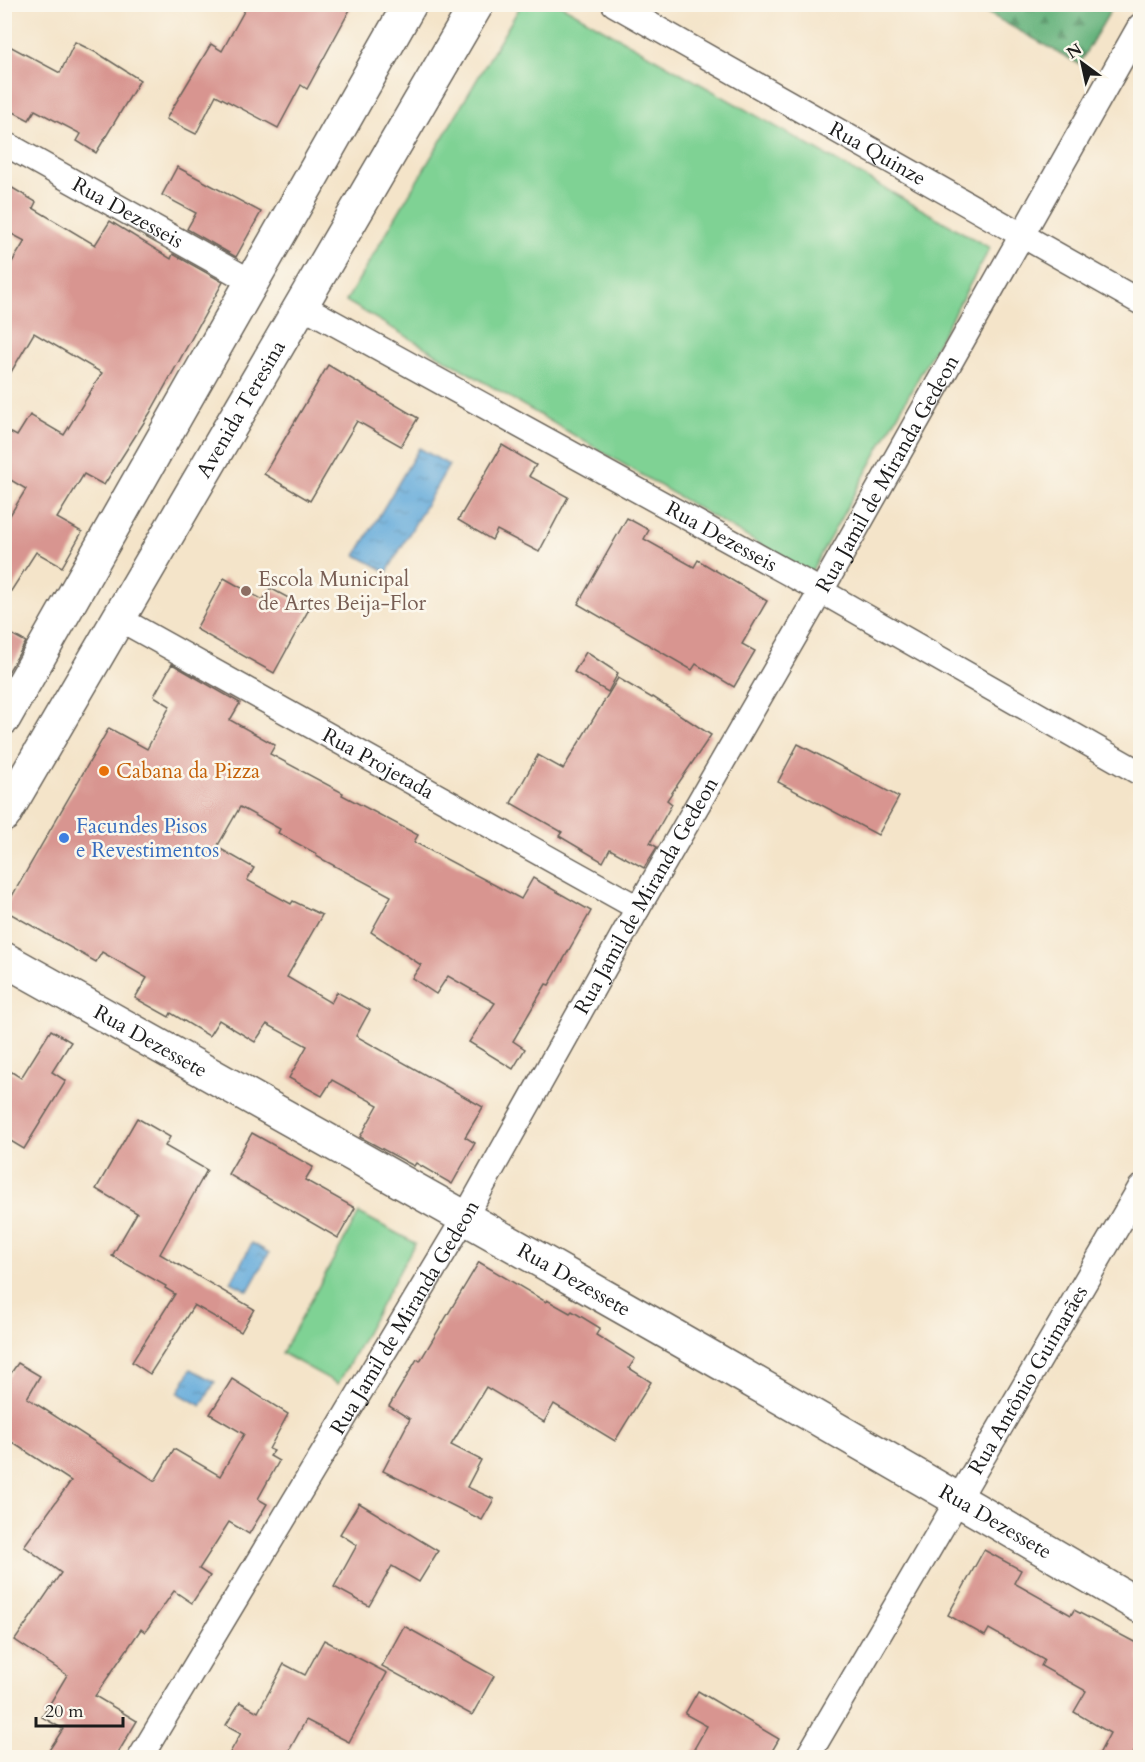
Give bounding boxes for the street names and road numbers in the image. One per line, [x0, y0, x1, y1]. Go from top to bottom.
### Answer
street label: Rua Quinze [824, 114, 931, 192]
street label: Rua Dezesseis [67, 170, 189, 255]
street label: Avenida Teresina [189, 335, 292, 483]
street label: Rua Jamil de Miranda Gedeon [809, 350, 966, 598]
street label: Rua Dezesseis [661, 494, 782, 579]
street label: Rua Projetada [317, 720, 439, 806]
street label: Rua Jamil de Miranda Gedeon [567, 772, 725, 1019]
street label: Rua Dezessete [89, 998, 213, 1085]
street label: Rua Jamil de Miranda Gedeon [323, 1195, 486, 1440]
street label: Rua Dezessete [512, 1236, 636, 1323]
street label: Rua Antônio Guimarães [961, 1280, 1095, 1480]
street label: Rua Dezessete [934, 1477, 1057, 1566]

